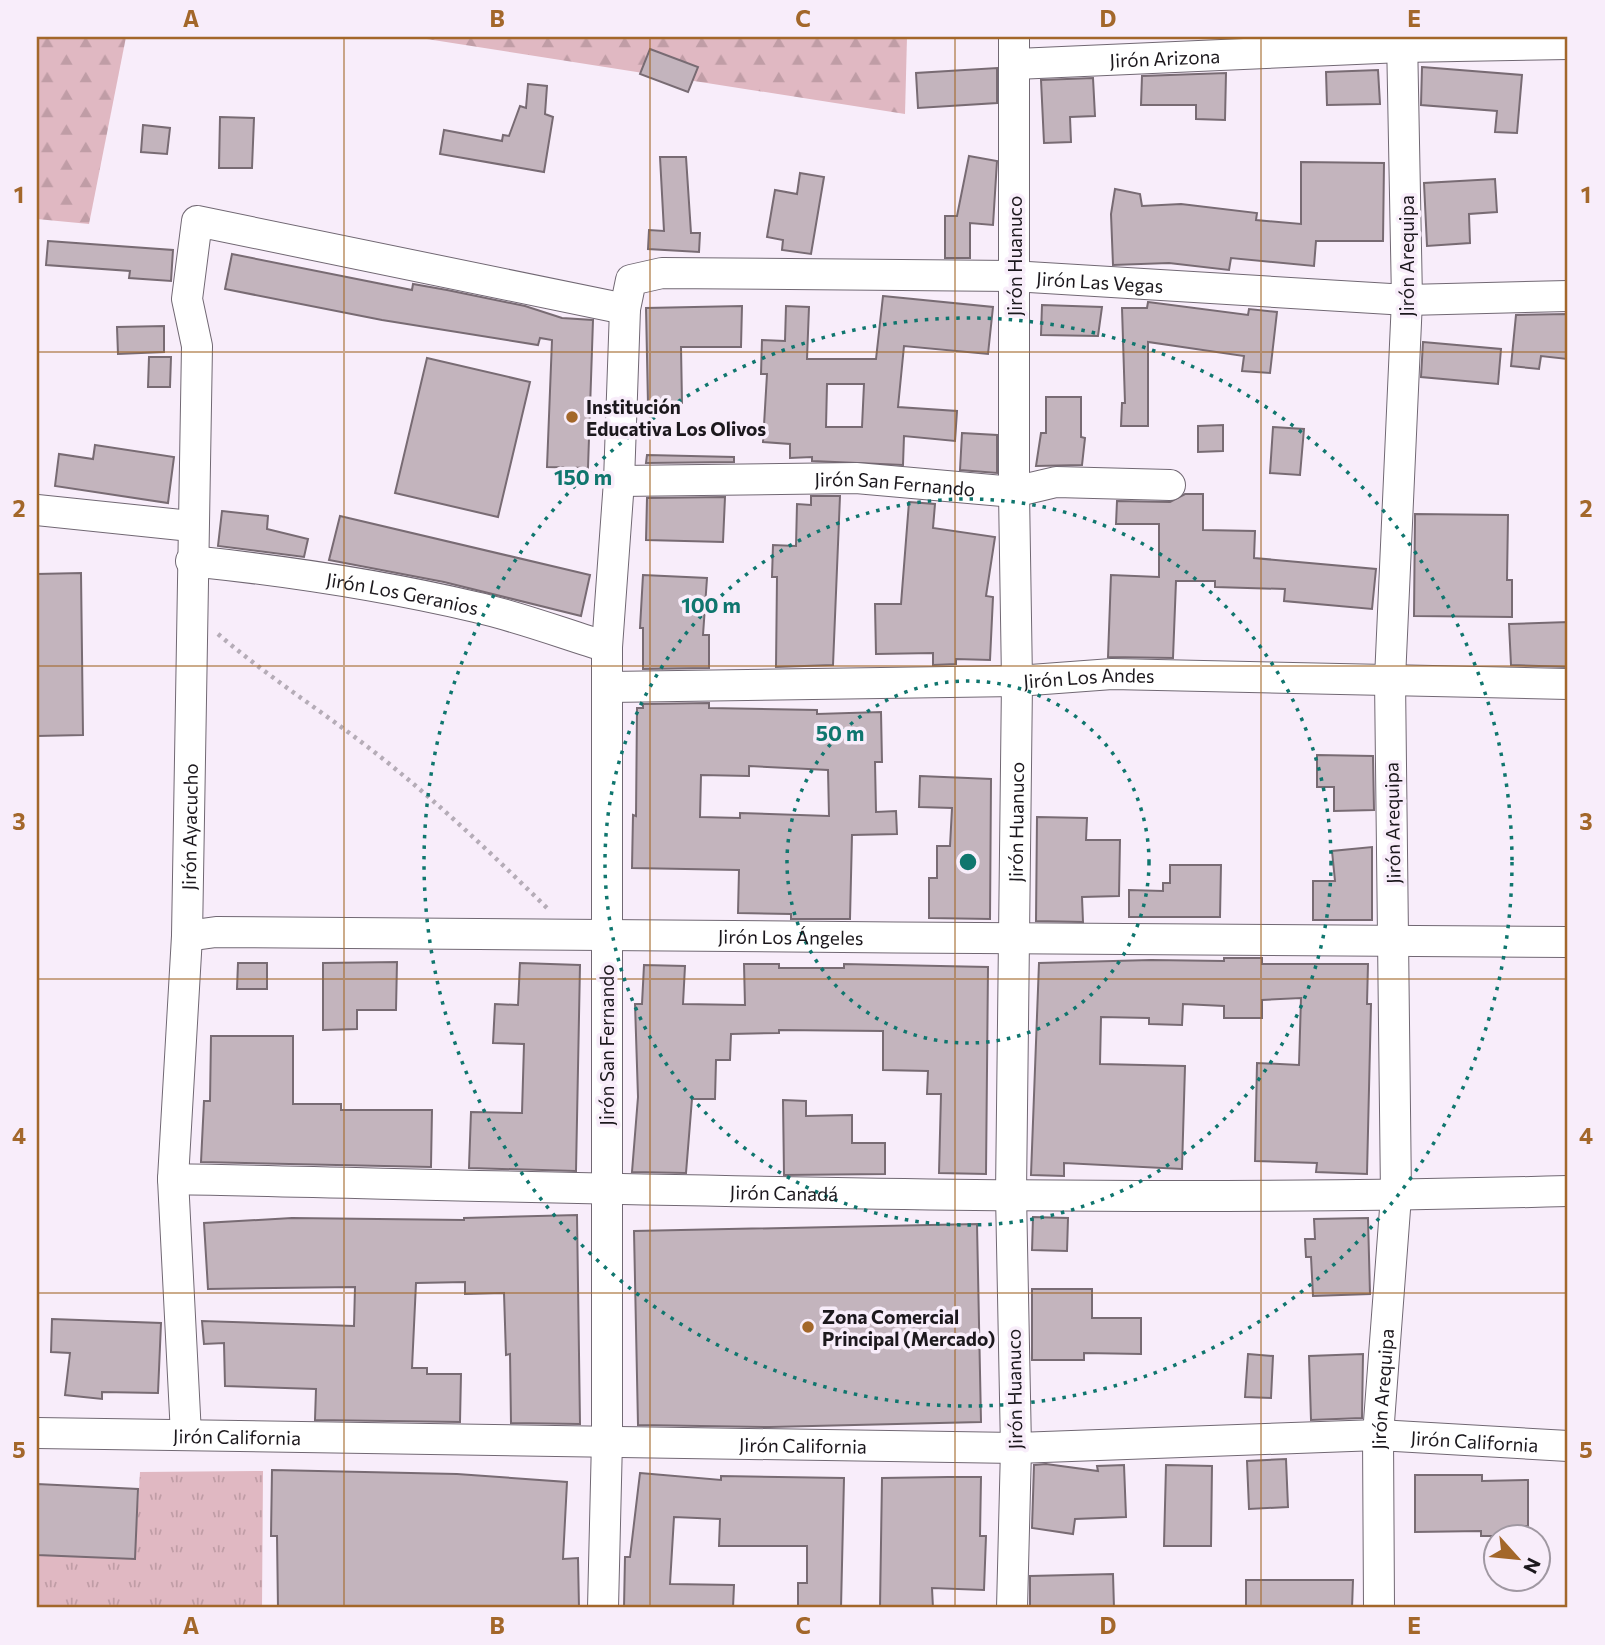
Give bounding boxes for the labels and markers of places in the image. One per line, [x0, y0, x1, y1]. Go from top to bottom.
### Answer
place label: Institución Educativa Los Olivos [586, 395, 766, 440]
marker: Institución Educativa Los Olivos [564, 409, 580, 425]
centre of rings [956, 850, 980, 874]
place label: Zona Comercial Principal (Mercado) [822, 1305, 995, 1350]
marker: Zona Comercial Principal (Mercado) [800, 1319, 816, 1335]

